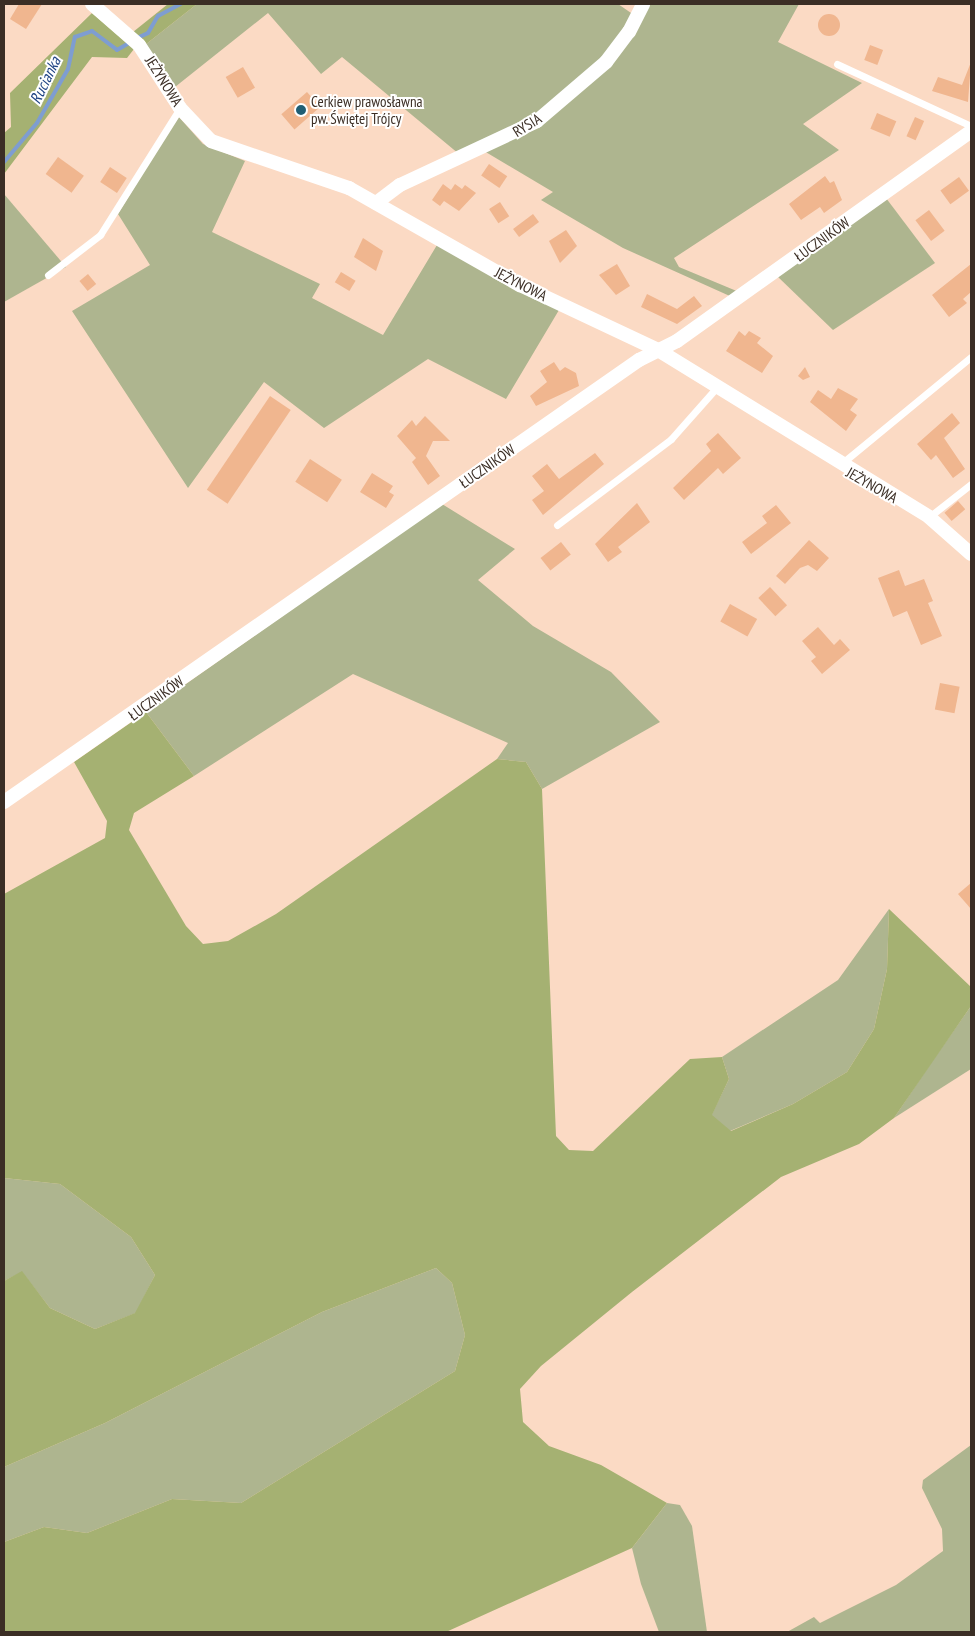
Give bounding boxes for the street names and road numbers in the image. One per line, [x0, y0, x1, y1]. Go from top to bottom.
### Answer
street label: JEŻYNOWA [142, 53, 186, 109]
street label: RYSIA [509, 109, 545, 141]
street label: ŁUCZNIKÓW [791, 213, 853, 265]
street label: JEŻYNOWA [492, 263, 550, 305]
street label: ŁUCZNIKÓW [456, 440, 518, 492]
street label: JEŻYNOWA [843, 463, 901, 507]
street label: ŁUCZNIKÓW [125, 672, 187, 724]

